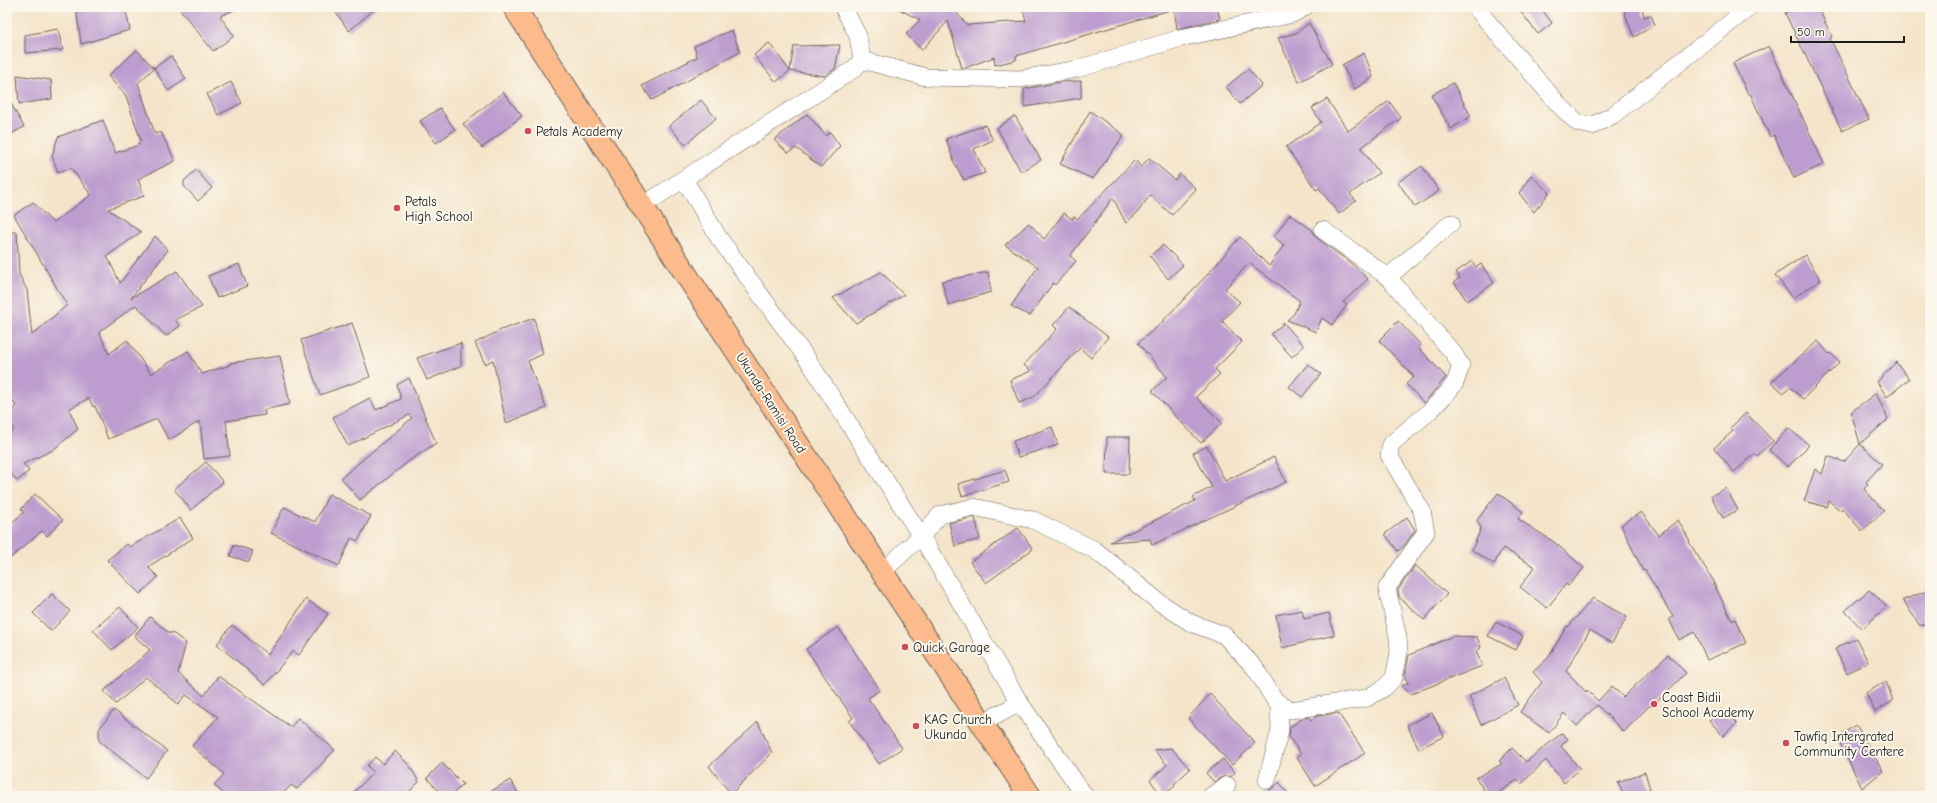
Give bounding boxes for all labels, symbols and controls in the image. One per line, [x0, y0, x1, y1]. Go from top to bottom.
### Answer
scale bar [1791, 18, 1904, 44]
text: 50 m [1797, 25, 1825, 39]
place label: Petals Academy [536, 124, 623, 139]
marker: Petals Academy [523, 126, 533, 136]
place label: Petals High School [405, 194, 473, 224]
marker: Petals High School [392, 203, 402, 213]
street label: Ukunda-Ramisi Road [733, 350, 809, 456]
place label: Quick Garage [913, 640, 990, 655]
marker: Quick Garage [900, 642, 910, 652]
place label: Coast Bidii School Academy [1662, 690, 1754, 720]
marker: Coast Bidii School Academy [1649, 699, 1659, 709]
place label: KAG Church Ukunda [924, 712, 992, 742]
marker: KAG Church Ukunda [911, 721, 921, 731]
place label: Tawfiq Intergrated Community Centere [1794, 729, 1904, 759]
marker: Tawfiq Intergrated Community Centere [1781, 738, 1791, 748]

